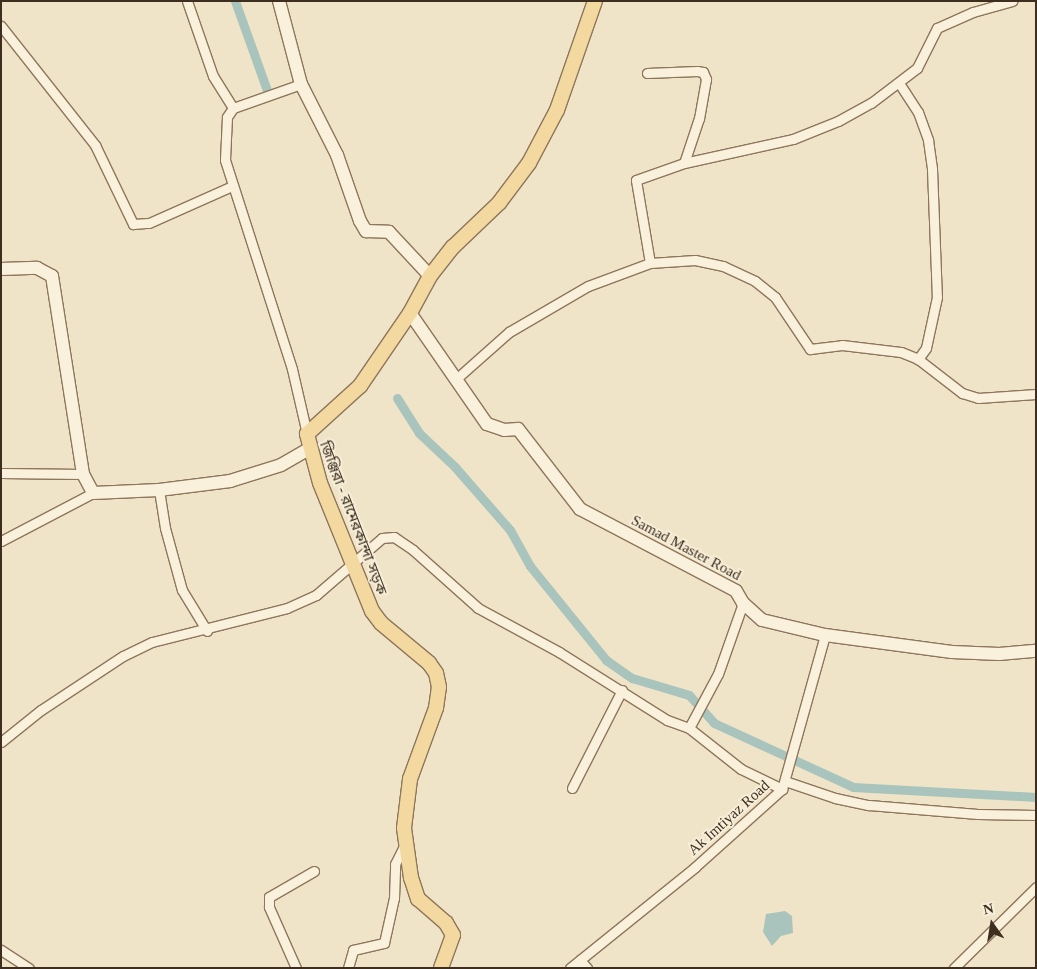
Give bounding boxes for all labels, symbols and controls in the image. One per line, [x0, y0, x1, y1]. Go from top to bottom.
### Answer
street label: জিঞ্জিরা - রামেরকান্দা সড়ক [315, 439, 391, 597]
street label: Samad Master Road [628, 512, 744, 584]
street label: Ak Imtiyaz Road [685, 777, 773, 859]
north arrow [967, 899, 1017, 949]
text: N [982, 900, 995, 917]

